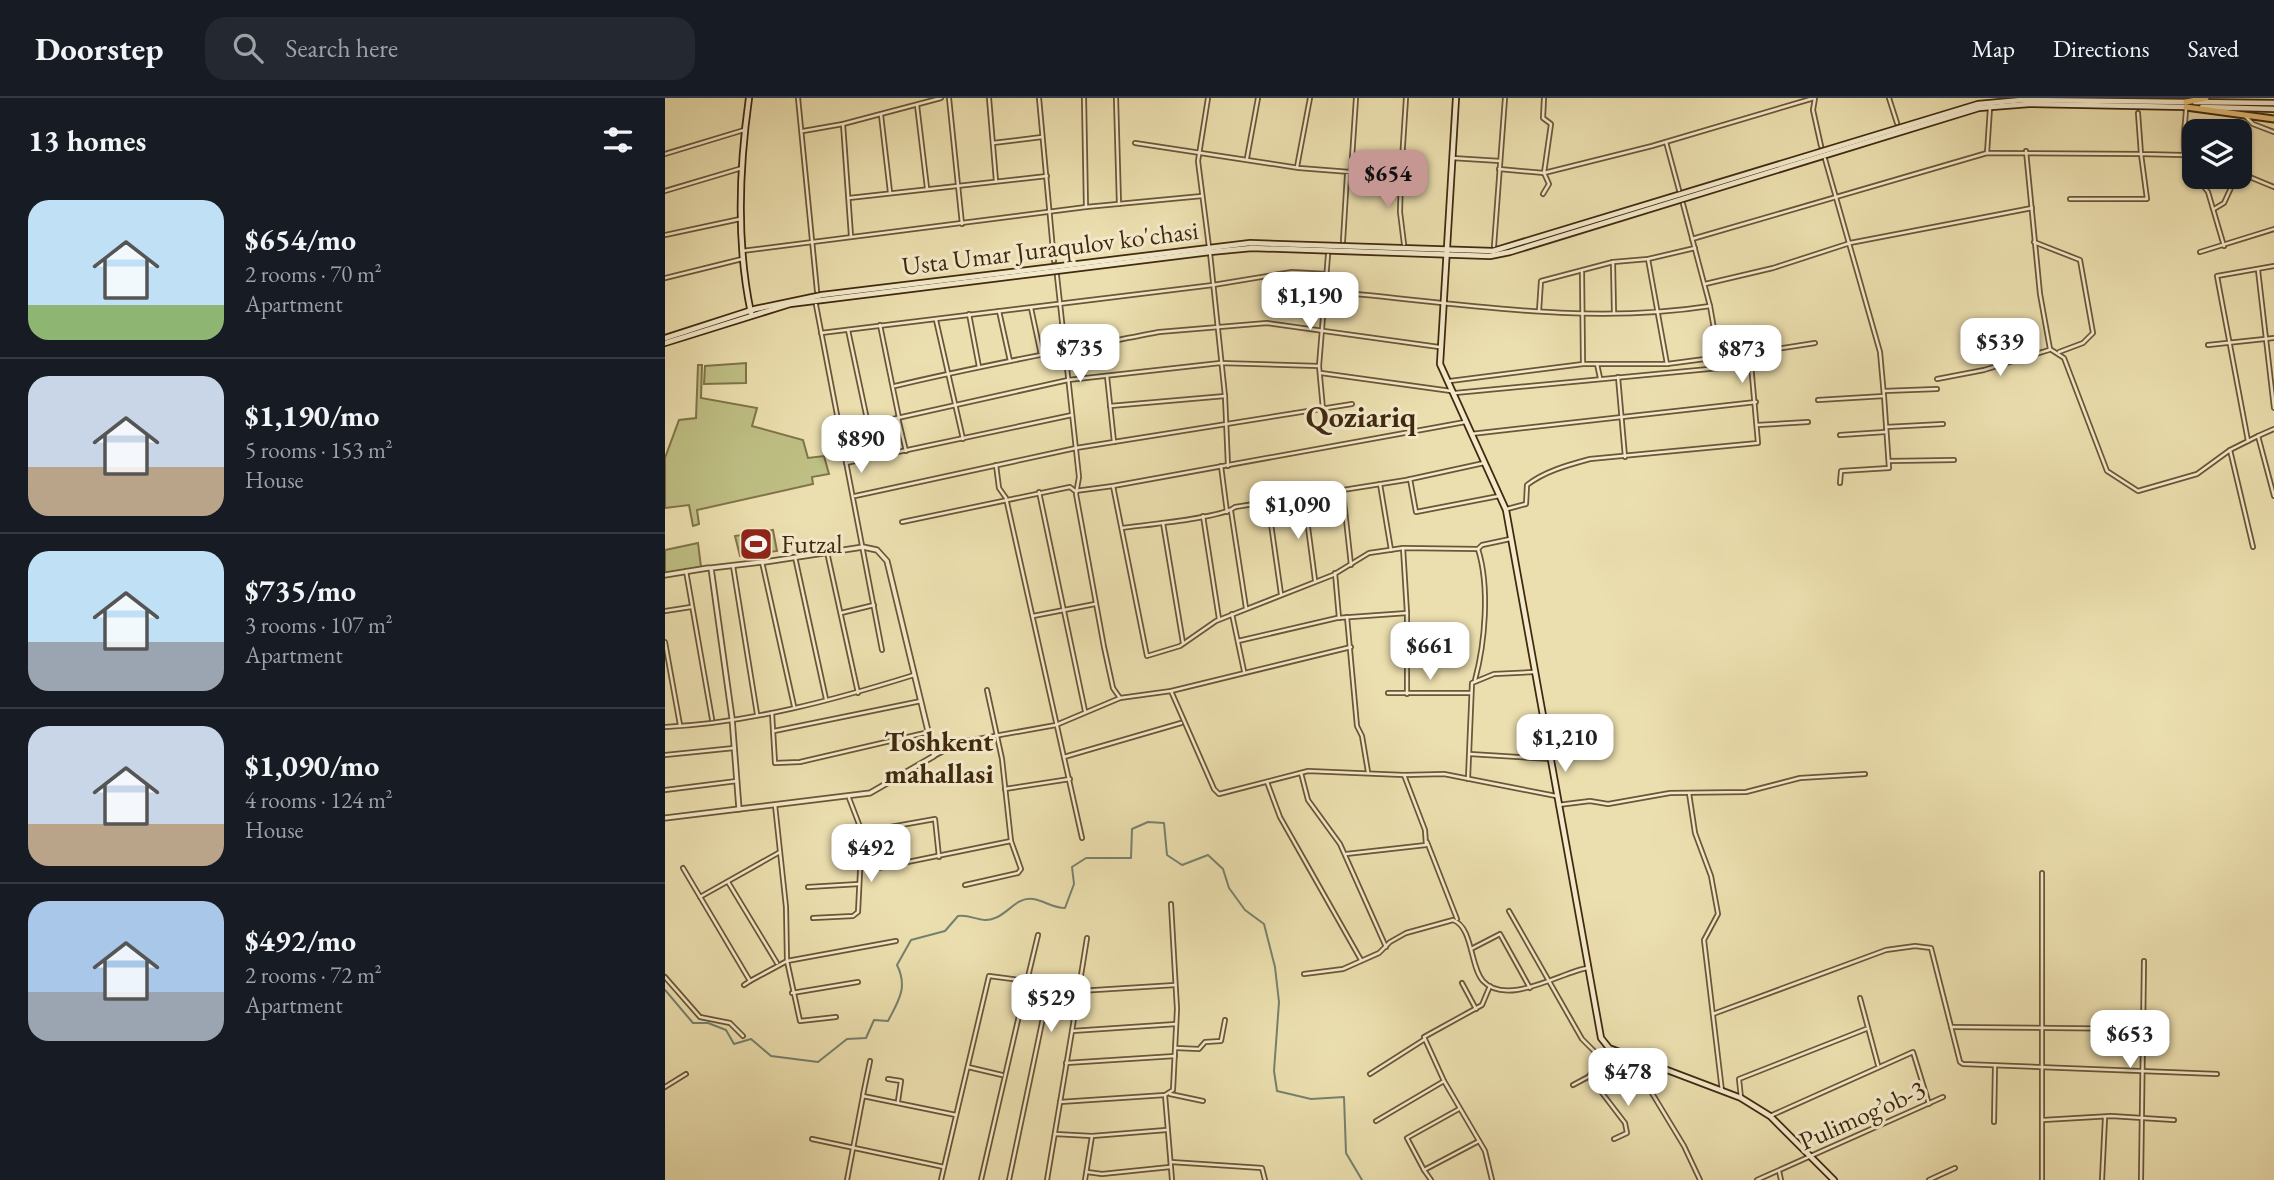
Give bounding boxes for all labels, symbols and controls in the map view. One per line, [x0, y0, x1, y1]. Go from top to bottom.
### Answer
search box [205, 17, 695, 80]
text: Doorstep [35, 27, 163, 70]
icon: search [229, 29, 267, 67]
text: Search here [285, 31, 398, 65]
text: Map [1972, 33, 2015, 64]
text: Directions [2053, 33, 2150, 64]
text: Saved [2188, 33, 2239, 64]
map controls [2182, 119, 2252, 189]
button: layers [2182, 119, 2252, 189]
text: 13 homes [28, 121, 146, 160]
icon: filters [599, 121, 637, 159]
pin: $654 [1347, 150, 1429, 210]
text: $654 [1364, 158, 1412, 188]
street label: Usta Umar Juraqulov ko'chasi [900, 213, 1200, 283]
text: $654/mo [245, 220, 356, 259]
icon: home [84, 228, 168, 312]
text: 2 rooms · 70 m² [245, 259, 382, 289]
pin: $1,190 [1253, 272, 1367, 332]
text: $1,190 [1278, 280, 1342, 310]
text: Apartment [245, 289, 343, 319]
pin: $539 [1959, 318, 2041, 378]
pin: $735 [1039, 324, 1121, 384]
pin: $873 [1701, 326, 1783, 385]
text: $539 [1976, 326, 2024, 356]
text: $735 [1056, 332, 1104, 362]
text: $873 [1718, 333, 1766, 363]
text: $1,190/mo [245, 396, 379, 435]
district label: Qoziariq [1306, 397, 1417, 436]
icon: home [84, 404, 168, 488]
pin: $890 [820, 416, 902, 475]
text: $890 [837, 423, 885, 453]
text: 5 rooms · 153 m² [245, 435, 393, 465]
text: House [245, 465, 304, 495]
pin: $1,090 [1241, 482, 1355, 541]
text: $1,090 [1266, 489, 1330, 519]
sports icon: Futzal [737, 525, 775, 563]
place label: Futzal [781, 527, 843, 561]
text: $735/mo [245, 571, 356, 610]
icon: home [84, 579, 168, 663]
text: 3 rooms · 107 m² [245, 610, 393, 640]
pin: $661 [1389, 622, 1471, 682]
text: $661 [1406, 630, 1454, 660]
text: Apartment [245, 640, 343, 670]
pin: $1,210 [1508, 714, 1622, 774]
text: $1,210 [1533, 722, 1597, 752]
district label: Toshkent mahallasi [884, 723, 994, 791]
text: $1,090/mo [245, 746, 379, 785]
icon: home [84, 754, 168, 838]
text: 4 rooms · 124 m² [245, 785, 393, 815]
text: House [245, 815, 304, 845]
pin: $492 [830, 824, 912, 884]
text: $492 [847, 832, 895, 862]
text: $492/mo [245, 921, 356, 960]
icon: home [84, 929, 168, 1013]
text: 2 rooms · 72 m² [245, 960, 382, 990]
pin: $529 [1010, 974, 1092, 1034]
text: $529 [1027, 982, 1075, 1012]
text: Apartment [245, 990, 343, 1020]
pin: $653 [2089, 1010, 2171, 1070]
text: $653 [2106, 1018, 2154, 1048]
pin: $478 [1587, 1048, 1669, 1108]
text: $478 [1604, 1056, 1652, 1086]
street label: Pulimog’ob-3 [1793, 1072, 1931, 1158]

